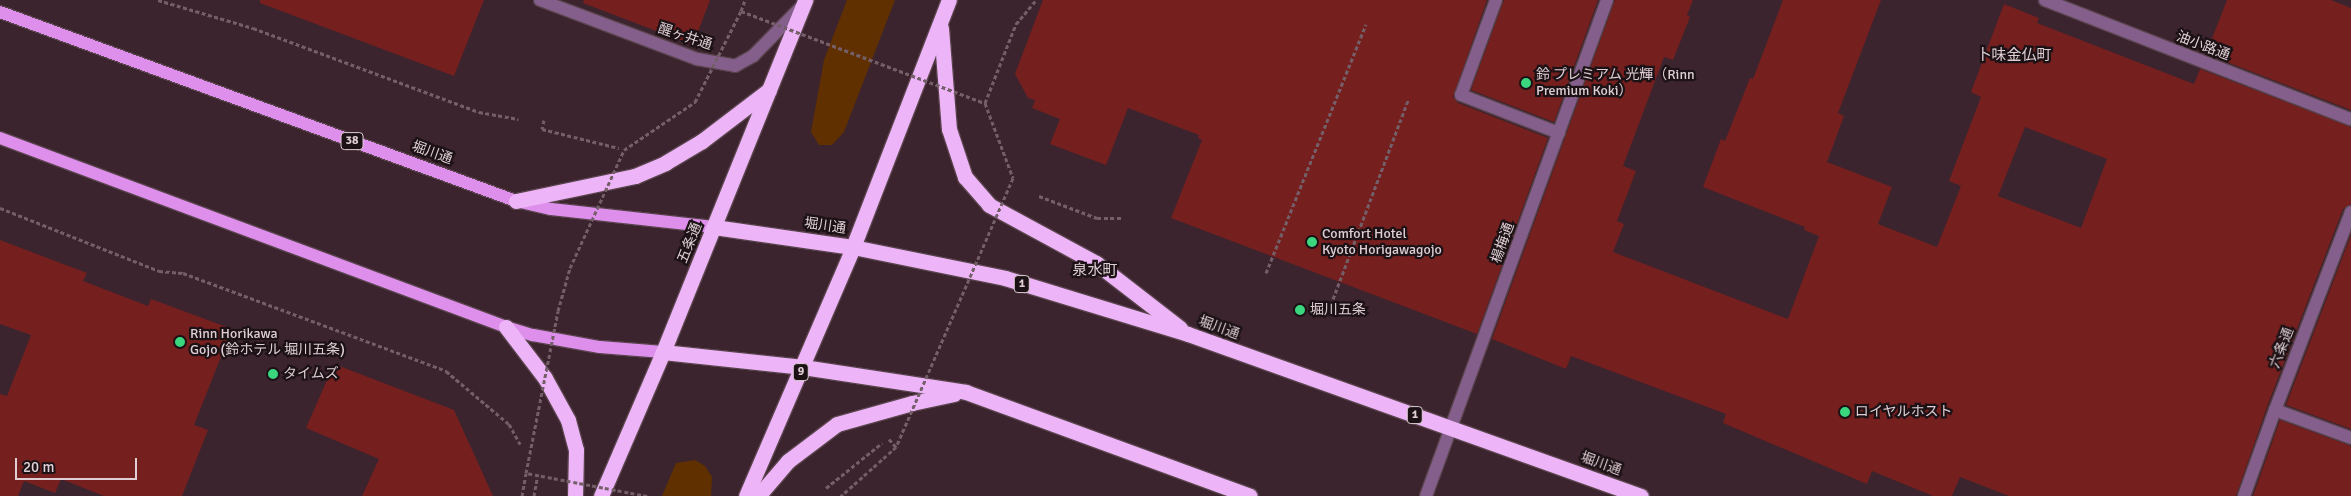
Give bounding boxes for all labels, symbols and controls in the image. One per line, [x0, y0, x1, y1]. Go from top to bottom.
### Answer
street label: 醒ヶ井通 [656, 20, 714, 54]
street label: 油小路通 [2174, 28, 2232, 64]
district label: 卜味金仏町 [1977, 47, 2051, 65]
place label: 鈴 プレミアム 光輝（Rinn Premium Koki） [1536, 67, 1696, 100]
marker: 鈴 プレミアム 光輝（Rinn Premium Koki） [1520, 77, 1532, 89]
road number: 38 [340, 132, 364, 150]
street label: 堀川通 [409, 138, 455, 168]
street label: 堀川通 [803, 215, 847, 237]
street label: 五条通 [674, 220, 706, 266]
street label: 楊梅通 [1488, 220, 1518, 266]
place label: Comfort Hotel Kyoto Horigawagojo [1322, 226, 1442, 258]
marker: Comfort Hotel Kyoto Horigawagojo [1306, 236, 1318, 248]
district label: 泉水町 [1073, 262, 1117, 280]
road number: 1 [1013, 274, 1031, 294]
place label: 堀川五条 [1310, 302, 1366, 318]
marker: 堀川五条 [1294, 304, 1306, 316]
street label: 堀川通 [1196, 313, 1242, 343]
street label: 六条通 [2267, 325, 2297, 371]
place label: Rinn Horikawa Gojo (鈴ホテル 堀川五条) [190, 326, 345, 358]
marker: Rinn Horikawa Gojo (鈴ホテル 堀川五条) [174, 336, 186, 348]
road number: 9 [792, 362, 810, 382]
place label: タイムズ [283, 366, 339, 382]
marker: タイムズ [267, 368, 279, 380]
place label: ロイヤルホスト [1855, 404, 1953, 420]
road number: 1 [1406, 406, 1424, 424]
marker: ロイヤルホスト [1839, 406, 1851, 418]
scale bar [18, 448, 140, 480]
street label: 堀川通 [1578, 449, 1624, 479]
text: 20 m [23, 458, 54, 476]

